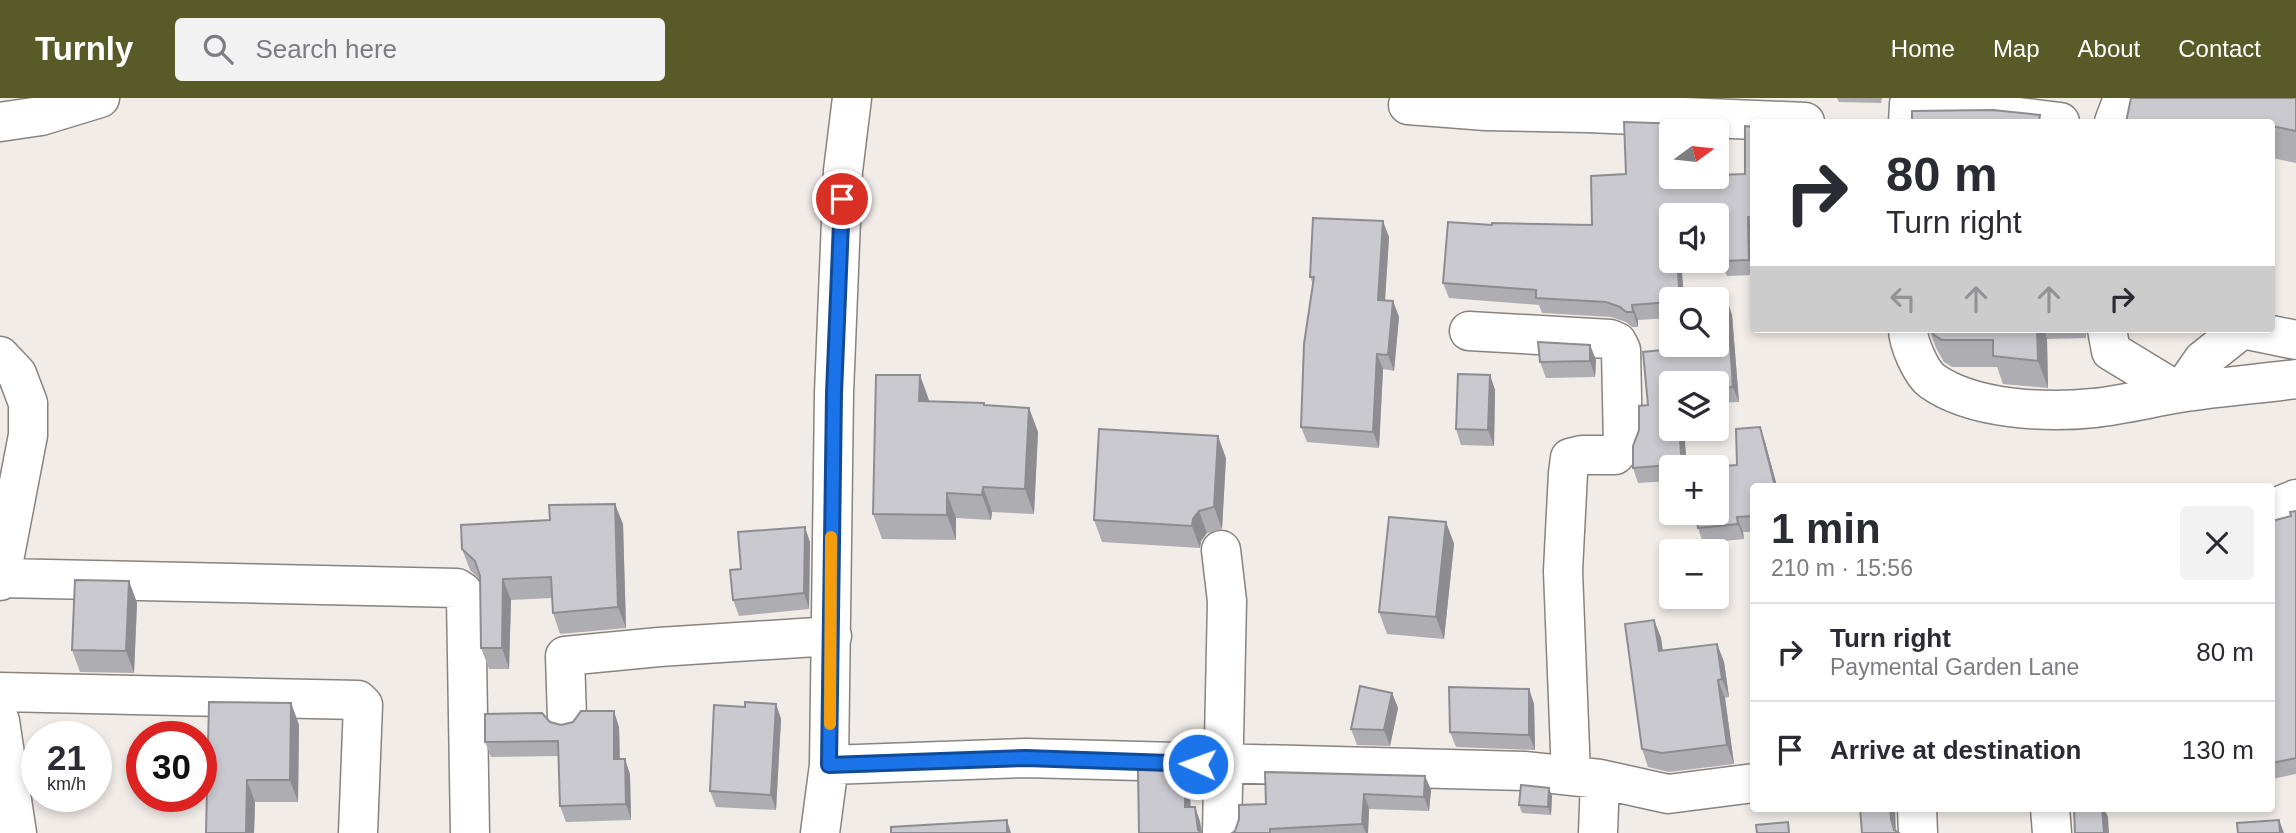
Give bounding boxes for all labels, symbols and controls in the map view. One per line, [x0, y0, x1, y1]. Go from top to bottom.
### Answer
search box [175, 18, 665, 81]
text: Turnly [35, 30, 133, 67]
icon: search [199, 30, 237, 68]
text: Search here [255, 34, 397, 64]
text: Home [1891, 35, 1955, 62]
text: Map [1993, 35, 2040, 62]
text: About [2078, 35, 2140, 62]
text: Contact [2178, 35, 2261, 62]
north arrow [1659, 119, 1729, 189]
map controls [1659, 119, 1729, 609]
icon: right [1771, 147, 1862, 238]
text: 80 m [1886, 147, 1998, 201]
pin [812, 169, 872, 229]
icon: arrive [823, 180, 861, 218]
button: sound [1659, 203, 1729, 273]
text: Turn right [1886, 204, 2022, 240]
icon: left [1884, 280, 1922, 318]
icon: ahead [1957, 280, 1995, 318]
icon: ahead [2030, 280, 2068, 318]
icon: right [2103, 280, 2141, 318]
button: search [1659, 287, 1729, 357]
button: layers [1659, 371, 1729, 441]
button: + [1659, 455, 1729, 525]
text: 1 min [1771, 505, 1881, 552]
button: close [2180, 506, 2254, 580]
button: − [1659, 539, 1729, 609]
text: 210 m · 15:56 [1771, 555, 1913, 581]
text: Turn right [1830, 623, 1951, 653]
icon: right [1771, 633, 1809, 671]
text: 80 m [2196, 637, 2254, 667]
text: Paymental Garden Lane [1830, 654, 2079, 680]
speed limit sign: 30 [126, 721, 217, 812]
position arrow [1161, 727, 1235, 801]
icon: arrive [1771, 731, 1809, 769]
text: Arrive at destination [1830, 735, 2081, 765]
text: 130 m [2182, 735, 2254, 765]
text: 21 [47, 738, 86, 777]
text: km/h [47, 774, 86, 794]

